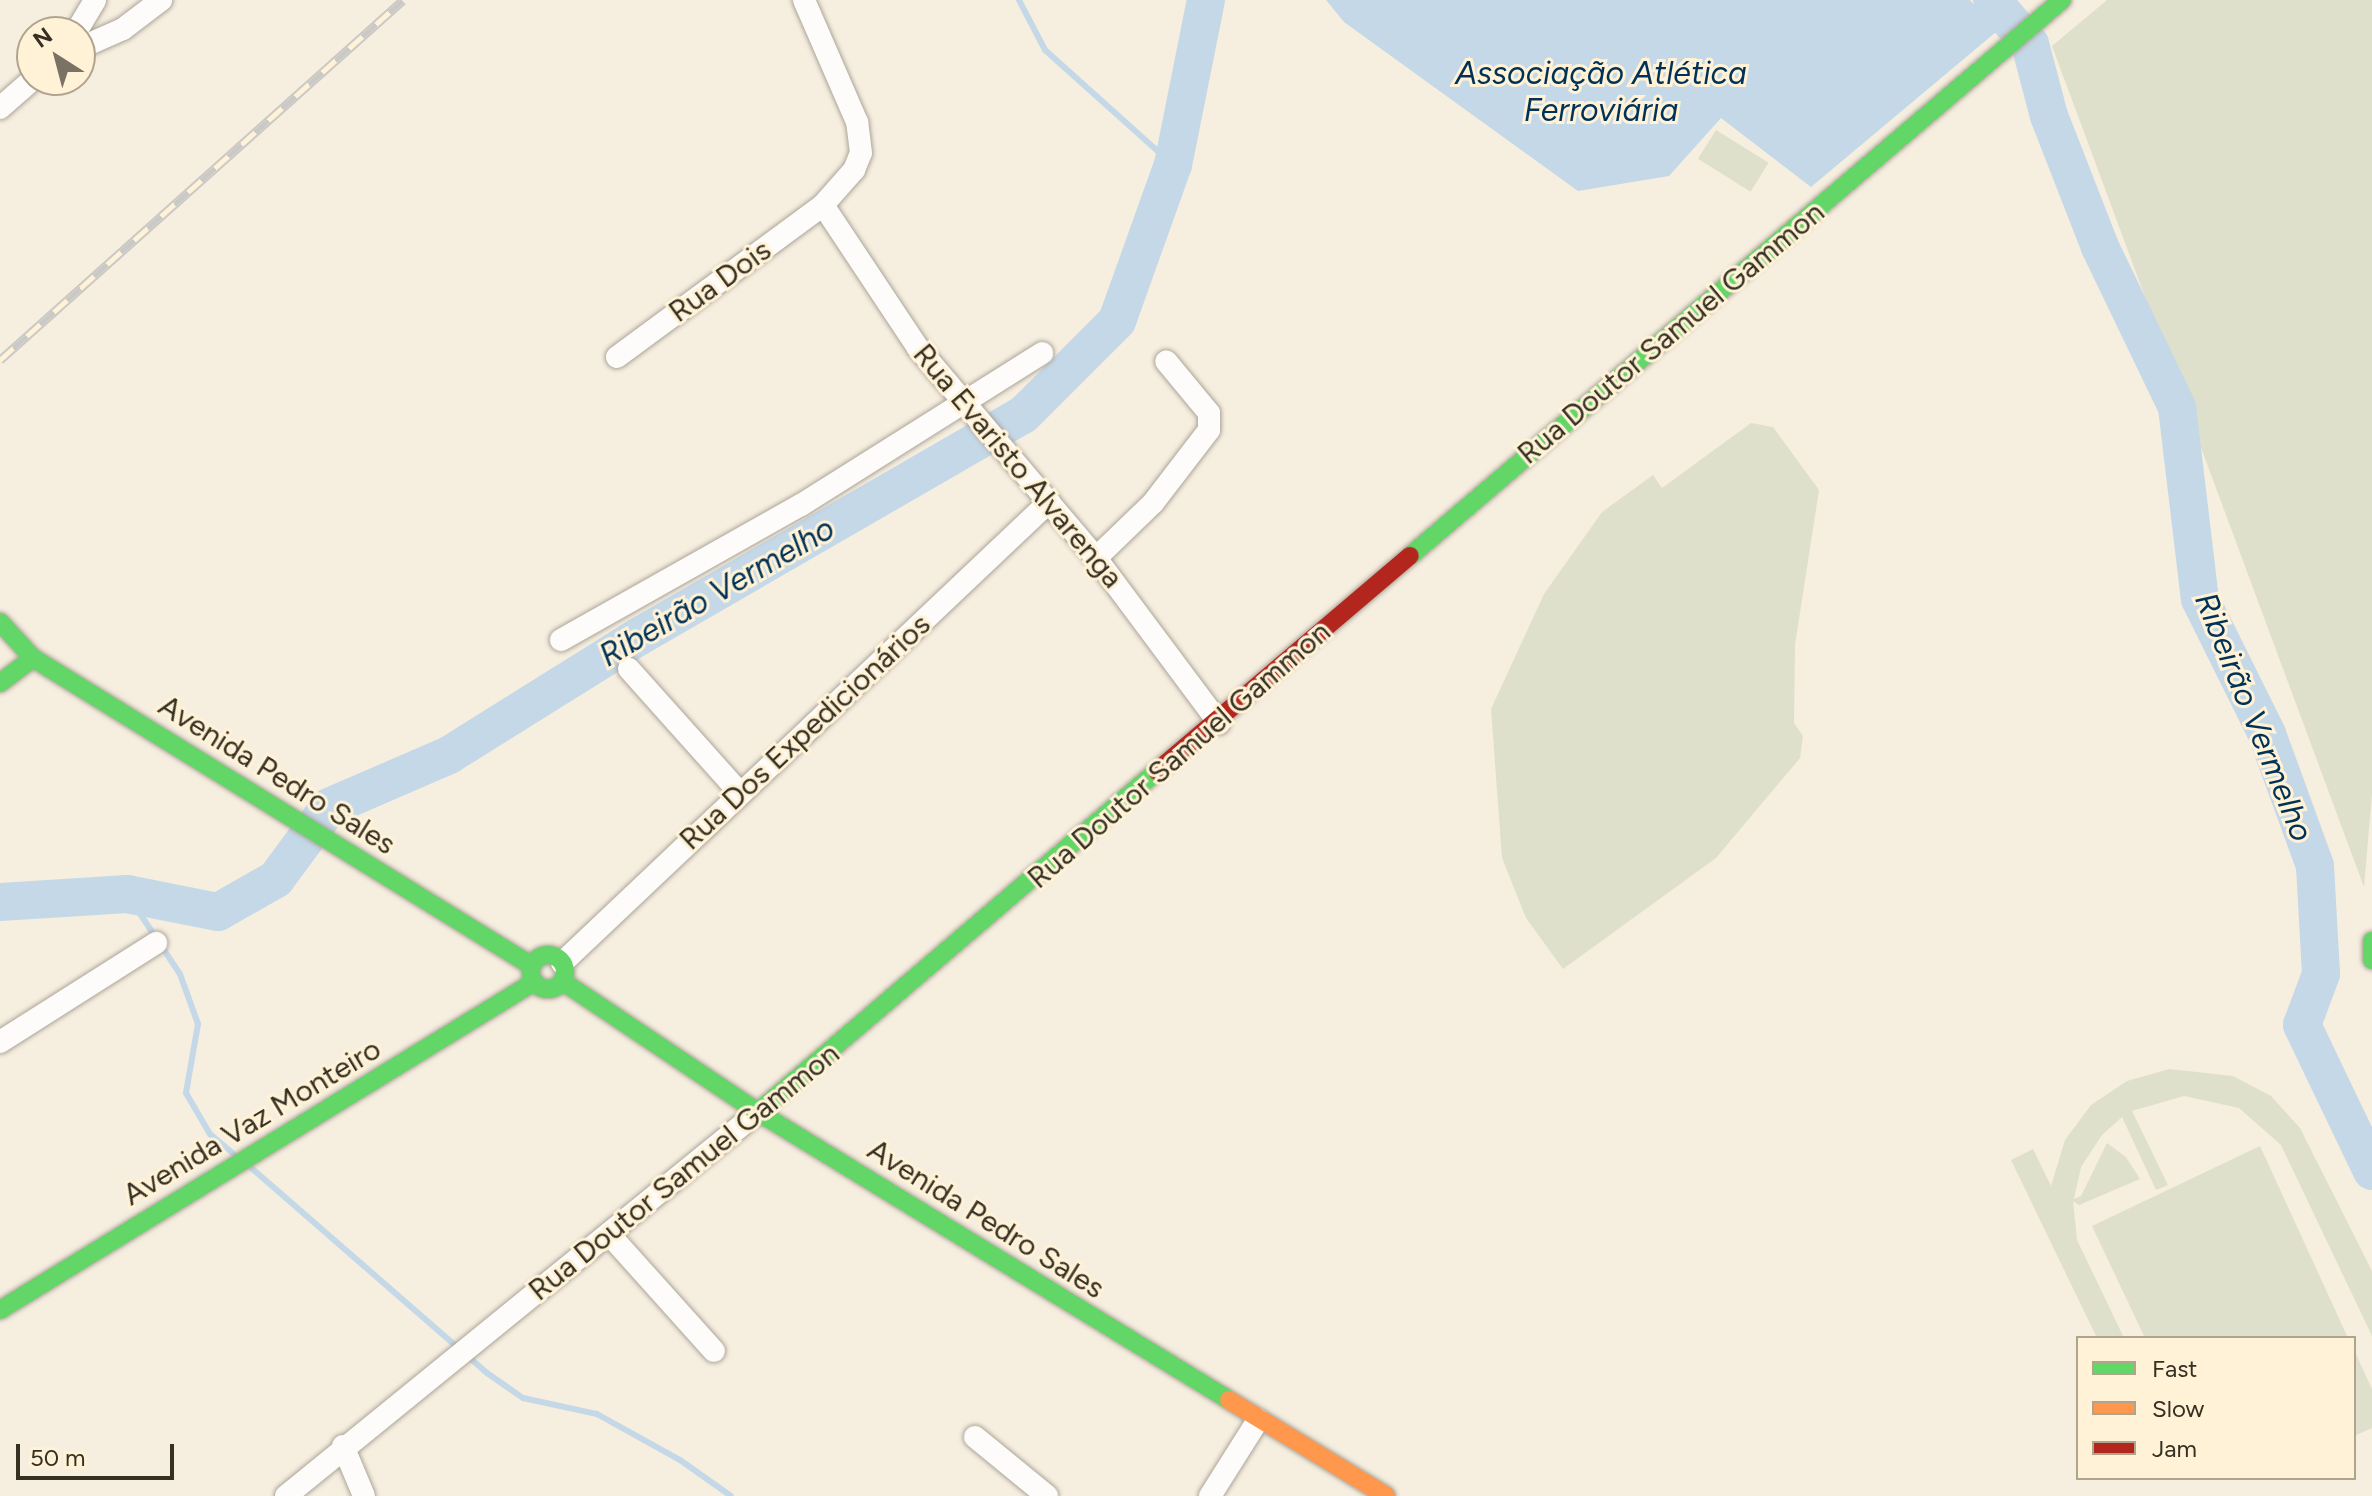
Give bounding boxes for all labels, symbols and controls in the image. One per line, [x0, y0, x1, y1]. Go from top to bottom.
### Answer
north arrow [16, 16, 96, 96]
text: N [28, 22, 58, 54]
water label: Associação Atlética Ferroviária [1455, 55, 1747, 130]
street label: Rua Doutor Samuel Gammon [1510, 194, 1832, 472]
street label: Rua Dois [662, 232, 778, 330]
street label: Rua Evaristo Alvarenga [905, 337, 1131, 595]
water label: Ribeirão Vermelho [593, 509, 841, 675]
water label: Ribeirão Vermelho [2187, 587, 2321, 847]
street label: Rua Dos Expedicionários [672, 607, 938, 857]
street label: Rua Doutor Samuel Gammon [1020, 614, 1338, 896]
street label: Avenida Pedro Sales [152, 688, 402, 862]
street label: Avenida Vaz Monteiro [117, 1031, 387, 1213]
street label: Rua Doutor Samuel Gammon [522, 1036, 846, 1308]
street label: Avenida Pedro Sales [861, 1132, 1111, 1306]
legend [2076, 1336, 2356, 1480]
text: Fast [2152, 1354, 2197, 1383]
text: Slow [2152, 1394, 2204, 1423]
scale bar [20, 1428, 178, 1478]
text: Jam [2152, 1434, 2197, 1463]
text: 50 m [30, 1443, 86, 1472]

